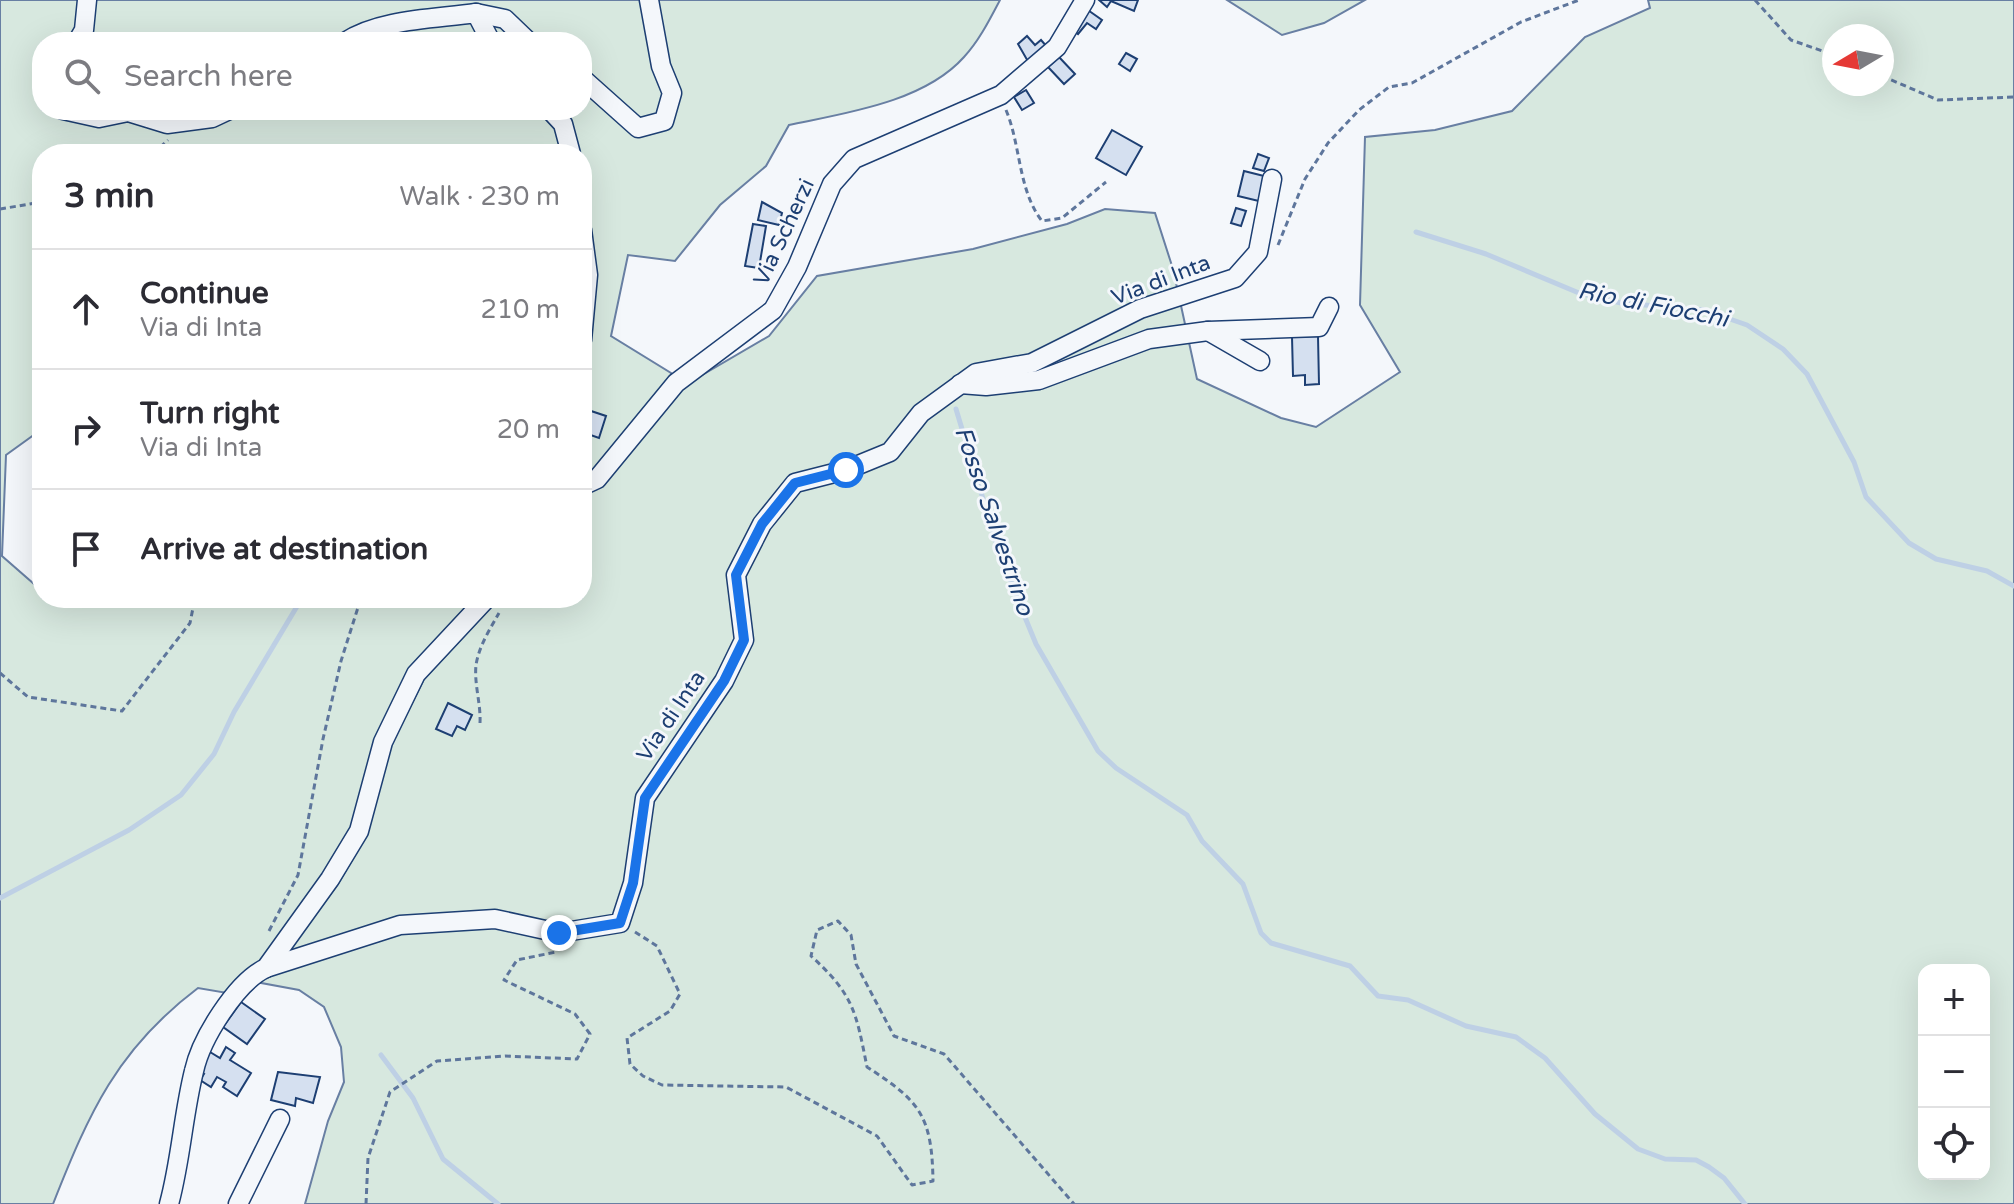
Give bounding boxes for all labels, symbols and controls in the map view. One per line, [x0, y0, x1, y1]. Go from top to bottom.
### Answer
north arrow [1822, 24, 1894, 96]
search box [32, 32, 592, 120]
icon: search [60, 54, 104, 98]
text: Search here [124, 58, 293, 95]
street label: Via Scherzi [748, 175, 820, 289]
text: 3 min [64, 176, 155, 217]
text: Walk · 230 m [400, 181, 560, 212]
street label: Via di Inta [1108, 249, 1214, 311]
text: Continue [140, 275, 269, 312]
water label: Rio di Fiocchi [1576, 276, 1733, 334]
icon: ahead [64, 287, 108, 331]
text: 210 m [480, 294, 560, 325]
text: Via di Inta [140, 312, 263, 343]
text: Turn right [140, 395, 280, 432]
icon: right [64, 407, 108, 451]
text: 20 m [497, 414, 560, 445]
water label: Fosso Salvestrino [948, 423, 1040, 620]
text: Via di Inta [140, 432, 263, 463]
route start [828, 452, 864, 488]
icon: arrive [64, 527, 108, 571]
text: Arrive at destination [140, 531, 428, 568]
street label: Via di Inta [631, 666, 711, 766]
route end [541, 915, 577, 951]
map controls [1918, 964, 1990, 1180]
button: + [1918, 964, 1990, 1036]
button: − [1918, 1036, 1990, 1108]
button: locate [1918, 1108, 1990, 1180]

